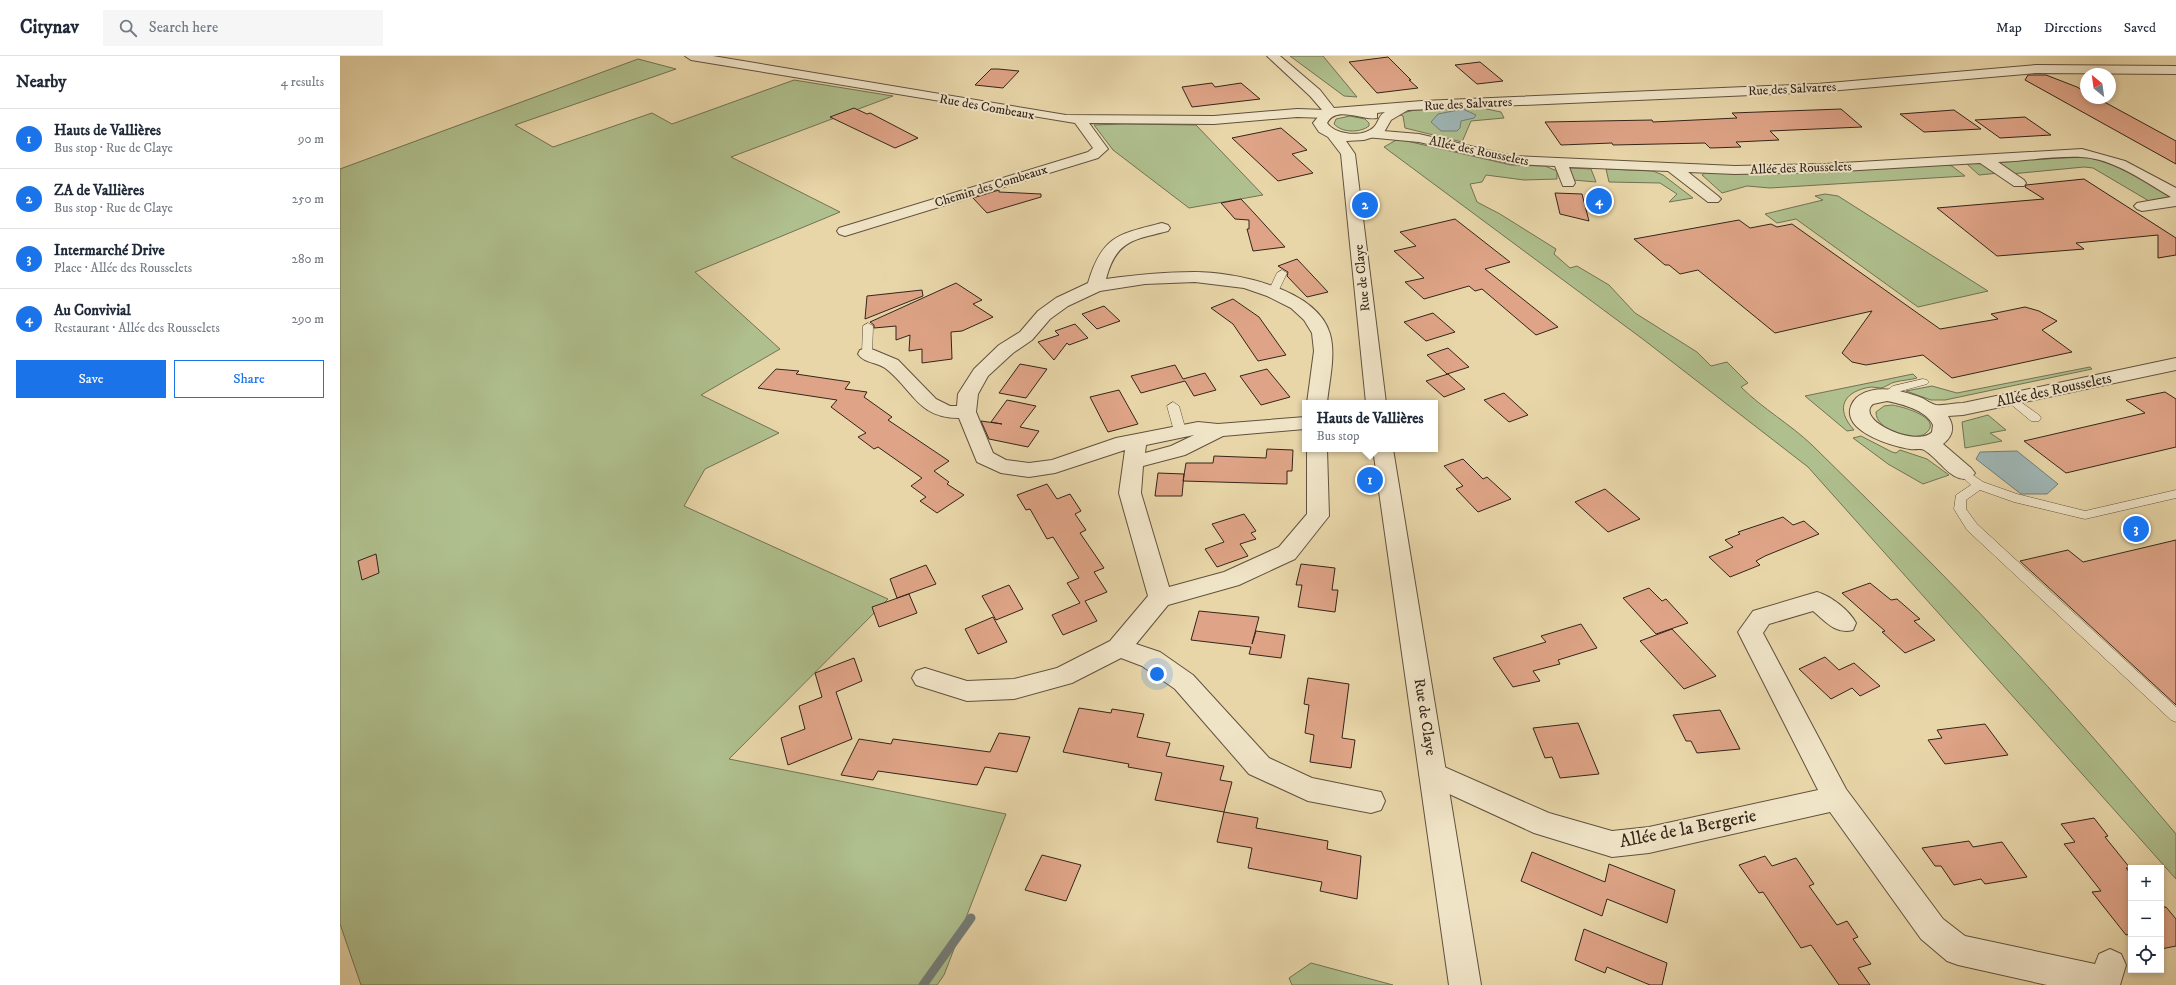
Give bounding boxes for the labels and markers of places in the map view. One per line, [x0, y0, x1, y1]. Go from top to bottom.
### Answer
pin: 4 [1586, 186, 1612, 216]
pin: 2 [1352, 190, 1378, 220]
pin: 1 [1357, 465, 1383, 495]
pin: 3 [2123, 514, 2149, 544]

